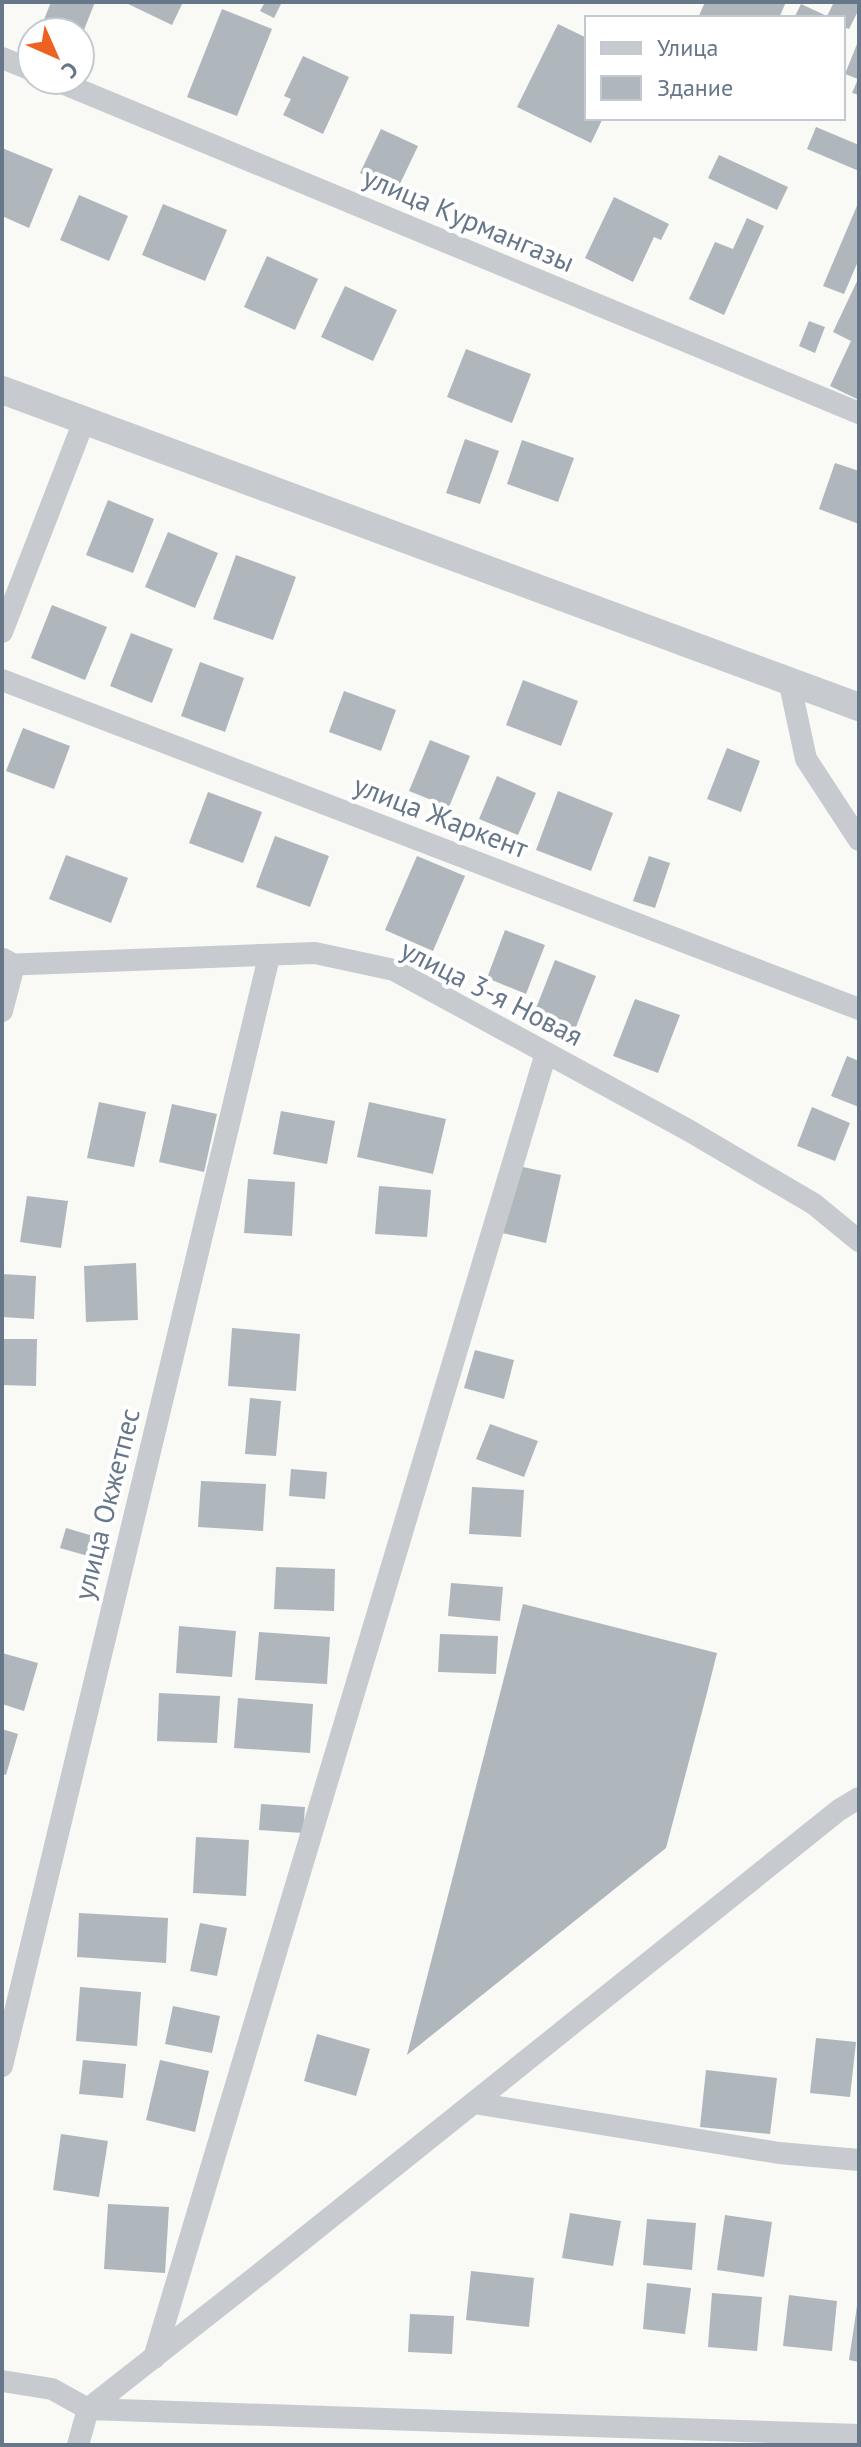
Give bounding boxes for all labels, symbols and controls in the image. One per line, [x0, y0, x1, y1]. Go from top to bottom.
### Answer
north arrow [16, 16, 96, 96]
legend [585, 16, 845, 120]
text: Улица [657, 32, 718, 63]
text: С [56, 56, 84, 84]
text: Здание [657, 72, 733, 103]
street label: улица Курмангазы [358, 158, 580, 280]
street label: улица Жаркент [349, 766, 534, 867]
street label: улица 3-я Новая [395, 930, 589, 1054]
street label: улица Окжетпес [64, 1404, 148, 1604]

